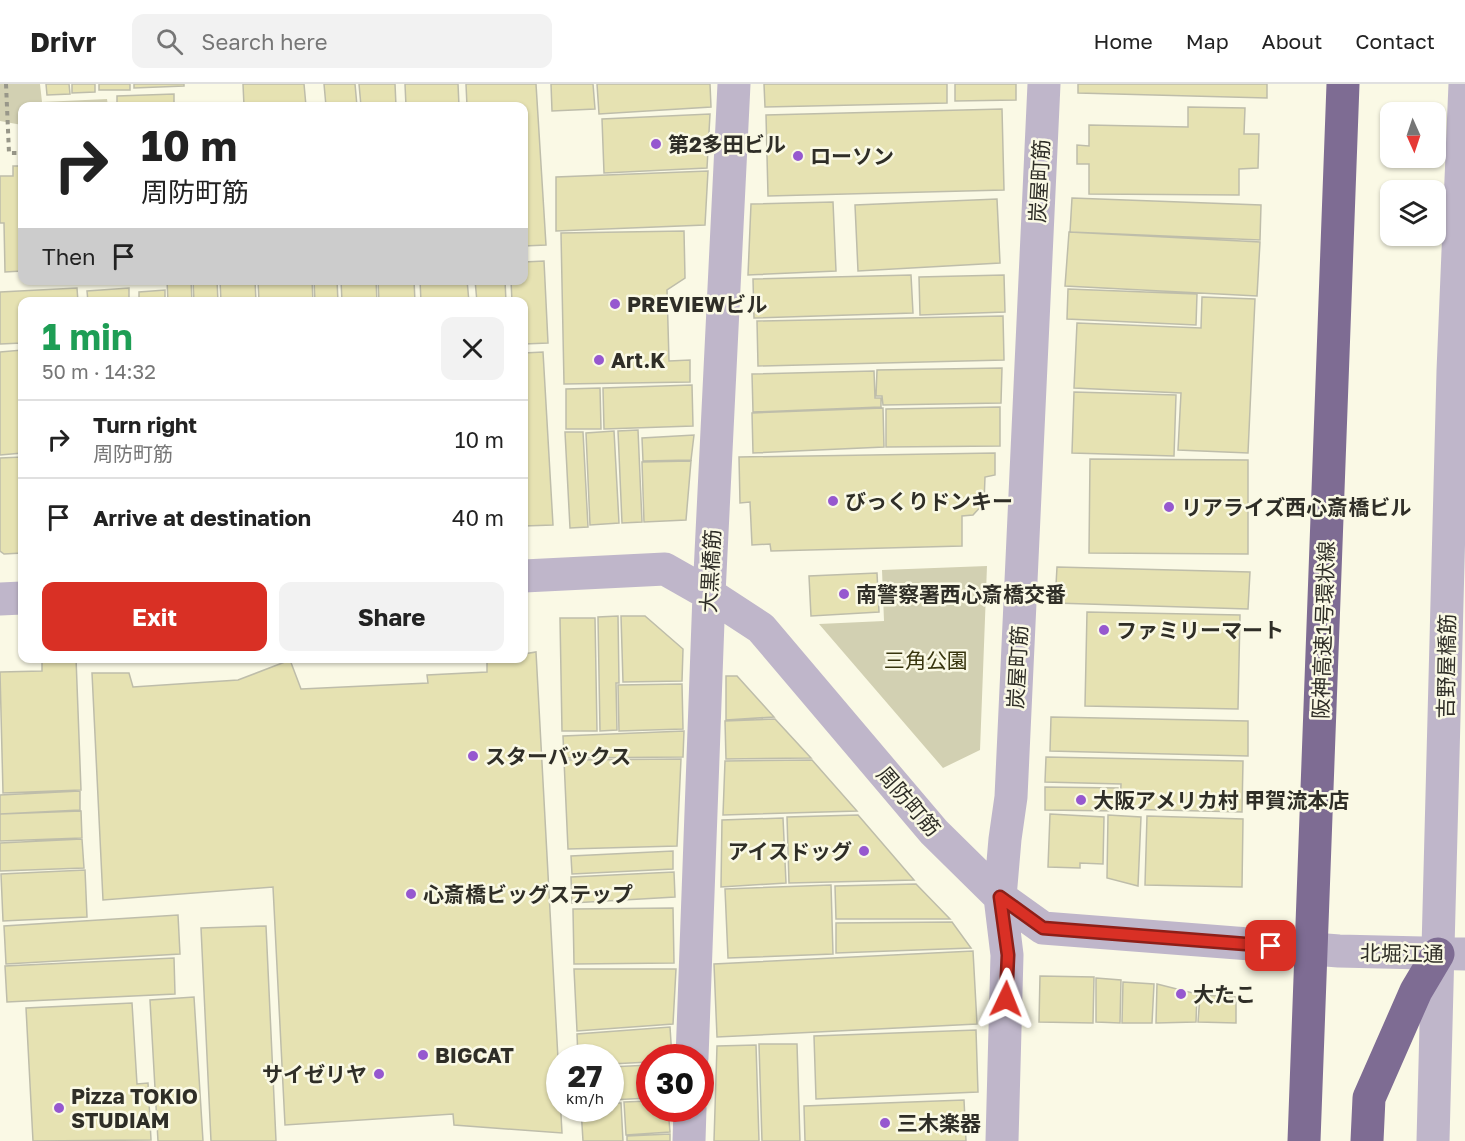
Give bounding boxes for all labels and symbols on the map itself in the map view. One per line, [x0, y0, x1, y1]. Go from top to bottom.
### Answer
north arrow [1380, 102, 1446, 168]
place label: 第2多田ビル [668, 131, 786, 157]
marker: 第2多田ビル [649, 137, 663, 151]
street label: 炭屋町筋 [1024, 138, 1054, 224]
place label: ローソン [810, 143, 894, 169]
marker: ローソン [791, 149, 805, 163]
place label: PREVIEWビル [627, 291, 767, 317]
marker: PREVIEWビル [608, 297, 622, 311]
place label: Art.K [611, 347, 665, 373]
marker: Art.K [592, 353, 606, 367]
place label: びっくりドンキー [845, 488, 1013, 514]
marker: びっくりドンキー [826, 494, 840, 508]
place label: リアライズ西心斎橋ビル [1181, 494, 1411, 520]
marker: リアライズ西心斎橋ビル [1162, 500, 1176, 514]
street label: 大黒橋筋 [695, 528, 725, 614]
street label: 阪神高速1号環状線 [1307, 541, 1339, 719]
place label: 南警察署西心斎橋交番 [856, 581, 1066, 607]
marker: 南警察署西心斎橋交番 [837, 587, 851, 601]
street label: 吉野屋橋筋 [1432, 613, 1460, 719]
place label: ファミリーマート [1116, 617, 1284, 643]
marker: ファミリーマート [1097, 623, 1111, 637]
street label: 炭屋町筋 [1002, 624, 1032, 710]
park label: 三角公園 [884, 647, 968, 673]
place label: スターバックス [485, 743, 631, 769]
marker: スターバックス [466, 749, 480, 763]
street label: 周防町筋 [872, 761, 946, 841]
place label: 大阪アメリカ村 甲賀流本店 [1093, 787, 1349, 813]
marker: 大阪アメリカ村 甲賀流本店 [1074, 793, 1088, 807]
place label: アイスドッグ [728, 838, 852, 864]
marker: アイスドッグ [857, 844, 871, 858]
place label: 心斎橋ビッグステップ [423, 881, 633, 907]
marker: 心斎橋ビッグステップ [404, 887, 418, 901]
pin [1245, 920, 1296, 971]
street label: 北堀江通 [1360, 939, 1444, 967]
position arrow [974, 967, 1038, 1031]
place label: 大たこ [1193, 981, 1256, 1007]
marker: 大たこ [1174, 987, 1188, 1001]
place label: BIGCAT [435, 1042, 514, 1068]
speed limit sign: 30 [636, 1044, 714, 1122]
marker: BIGCAT [416, 1048, 430, 1062]
place label: サイゼリヤ [262, 1061, 367, 1087]
marker: サイゼリヤ [372, 1067, 386, 1081]
place label: Pizza TOKIO STUDIAM [71, 1083, 198, 1133]
marker: Pizza TOKIO STUDIAM [52, 1101, 66, 1115]
place label: 三木楽器 [897, 1110, 981, 1136]
marker: 三木楽器 [878, 1116, 892, 1130]

